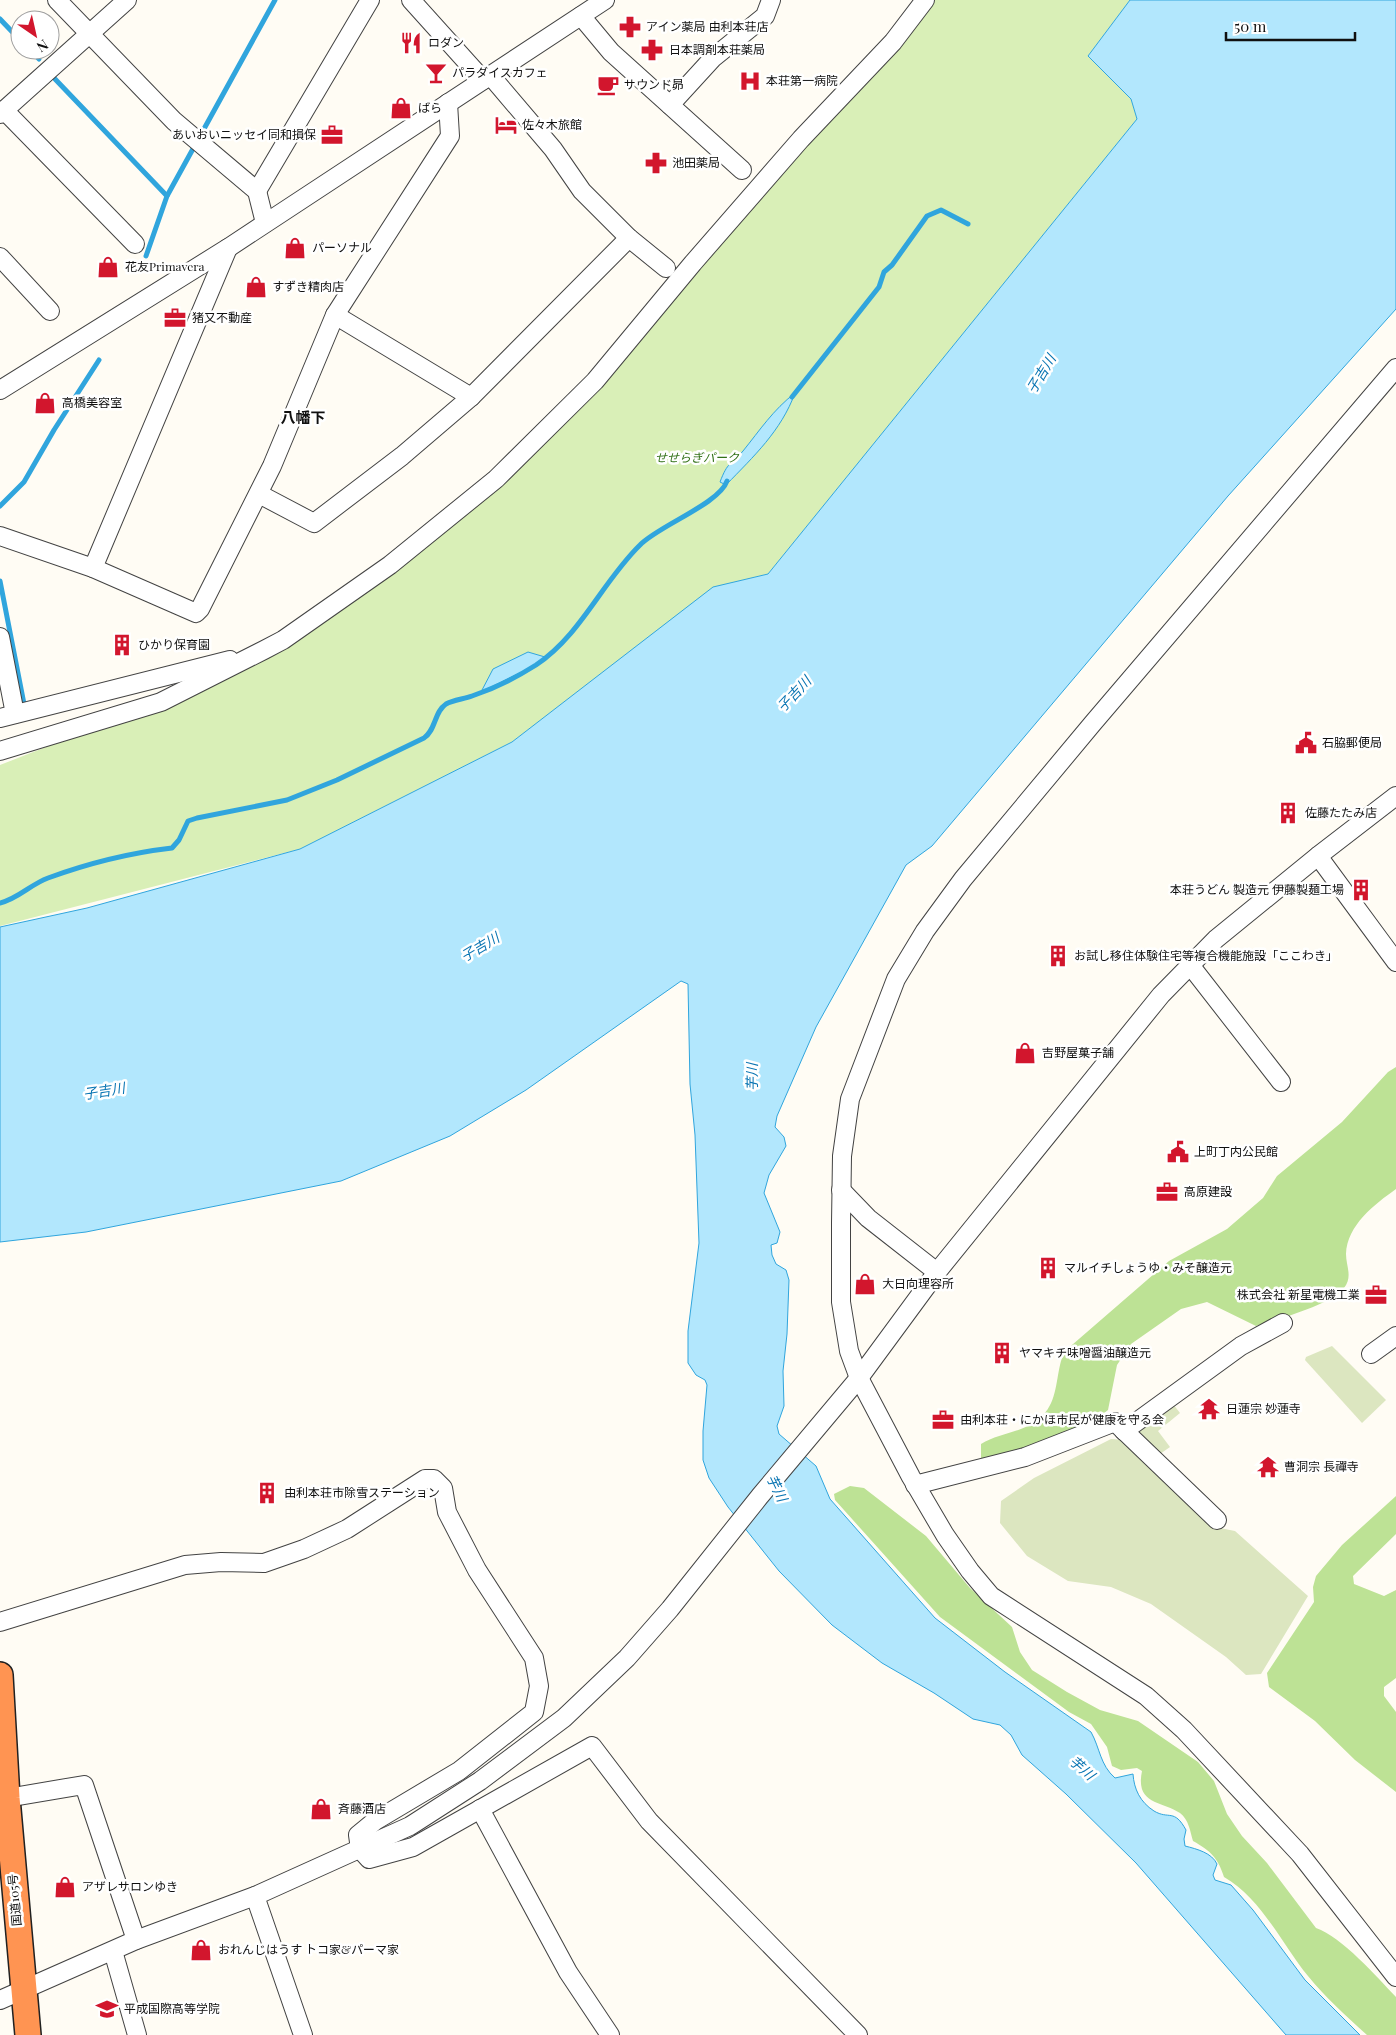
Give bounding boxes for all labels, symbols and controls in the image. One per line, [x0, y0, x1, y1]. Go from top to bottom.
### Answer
north arrow [10, 10, 60, 60]
scale bar [1226, 10, 1355, 42]
pharmacy icon: アイン薬局 由利本荘店 [617, 14, 643, 40]
text: 50 m [1234, 16, 1267, 36]
place label: アイン薬局 由利本荘店 [646, 18, 768, 34]
restaurant icon: ロダン [398, 30, 424, 56]
place label: ロダン [428, 34, 464, 50]
text: N [33, 35, 52, 57]
pharmacy icon: 日本調剤本荘薬局 [639, 37, 665, 63]
place label: 日本調剤本荘薬局 [669, 41, 765, 57]
bar icon: パラダイスカフェ [423, 60, 449, 86]
place label: パラダイスカフェ [452, 64, 548, 80]
hospital icon: 本荘第一病院 [737, 68, 763, 94]
cafe icon: サウンド昴 [595, 72, 621, 98]
place label: 本荘第一病院 [766, 72, 838, 88]
place label: サウンド昴 [624, 76, 684, 92]
shop icon: ばら [388, 95, 414, 121]
place label: ばら [418, 99, 442, 115]
hotel icon: 佐々木旅館 [493, 112, 519, 138]
place label: 佐々木旅館 [522, 116, 582, 132]
office icon: あいおいニッセイ同和損保 [319, 122, 345, 148]
place label: あいおいニッセイ同和損保 [172, 126, 316, 142]
pharmacy icon: 池田薬局 [643, 150, 669, 176]
place label: 池田薬局 [672, 154, 720, 170]
shop icon: パーソナル [282, 235, 308, 261]
place label: パーソナル [312, 239, 372, 255]
shop icon: 花友Primavera [95, 254, 121, 280]
place label: 花友Primavera [125, 258, 205, 274]
shop icon: すずき精肉店 [243, 274, 269, 300]
place label: すずき精肉店 [272, 278, 344, 294]
office icon: 猪又不動産 [162, 305, 188, 331]
place label: 猪又不動産 [192, 309, 252, 325]
water label: 子吉川 [1022, 349, 1061, 397]
shop icon: 高橋美容室 [32, 390, 58, 416]
place label: 高橋美容室 [62, 394, 122, 410]
district label: 八幡下 [280, 407, 326, 427]
park label: せせらぎパーク [655, 449, 740, 465]
building icon: ひかり保育園 [109, 632, 135, 658]
place label: ひかり保育園 [138, 636, 210, 652]
water label: 子吉川 [772, 670, 816, 715]
public building icon: 石脇郵便局 [1293, 730, 1319, 756]
place label: 石脇郵便局 [1322, 734, 1382, 750]
building icon: 佐藤たたみ店 [1275, 800, 1301, 826]
place label: 佐藤たたみ店 [1305, 804, 1377, 820]
building icon: 本荘うどん 製造元 伊藤製麺工場 [1348, 877, 1374, 903]
place label: 本荘うどん 製造元 伊藤製麺工場 [1170, 881, 1344, 897]
water label: 子吉川 [457, 927, 504, 966]
building icon: お試し移住体験住宅等複合機能施設「ここわき」 [1045, 943, 1071, 969]
place label: お試し移住体験住宅等複合機能施設「ここわき」 [1074, 947, 1338, 963]
shop icon: 吉野屋菓子舗 [1012, 1040, 1038, 1066]
place label: 吉野屋菓子舗 [1042, 1044, 1114, 1060]
water label: 芋川 [742, 1061, 761, 1091]
water label: 子吉川 [82, 1078, 128, 1103]
public building icon: 上町丁内公民館 [1165, 1139, 1191, 1165]
place label: 上町丁内公民館 [1194, 1143, 1278, 1159]
office icon: 高原建設 [1154, 1179, 1180, 1205]
place label: 高原建設 [1184, 1183, 1232, 1199]
building icon: マルイチしょうゆ・みそ醸造元 [1035, 1255, 1061, 1281]
place label: マルイチしょうゆ・みそ醸造元 [1064, 1259, 1232, 1275]
shop icon: 大日向理容所 [852, 1271, 878, 1297]
place label: 大日向理容所 [882, 1275, 954, 1291]
office icon: 株式会社 新星電機工業 [1363, 1282, 1389, 1308]
place label: 株式会社 新星電機工業 [1237, 1286, 1360, 1302]
building icon: ヤマキチ味噌醤油醸造元 [989, 1340, 1015, 1366]
place label: ヤマキチ味噌醤油醸造元 [1019, 1344, 1151, 1360]
temple icon: 日蓮宗 妙蓮寺 [1196, 1396, 1222, 1422]
place label: 日蓮宗 妙蓮寺 [1226, 1400, 1301, 1416]
office icon: 由利本荘・にかほ市民が健康を守る会 [930, 1407, 956, 1433]
place label: 由利本荘・にかほ市民が健康を守る会 [960, 1411, 1164, 1427]
temple icon: 曹洞宗 長禪寺 [1255, 1454, 1281, 1480]
place label: 曹洞宗 長禪寺 [1284, 1458, 1359, 1474]
water label: 芋川 [763, 1471, 793, 1506]
building icon: 由利本荘市除雪ステーション [254, 1480, 280, 1506]
place label: 由利本荘市除雪ステーション [284, 1484, 440, 1500]
water label: 芋川 [1066, 1751, 1101, 1785]
shop icon: 斉藤酒店 [308, 1796, 334, 1822]
place label: 斉藤酒店 [338, 1800, 386, 1816]
street label: 国道105号 [4, 1873, 24, 1927]
shop icon: アザレサロンゆき [52, 1874, 78, 1900]
place label: アザレサロンゆき [82, 1878, 178, 1894]
shop icon: おれんじはうす トコ家&パーマ家 [188, 1937, 214, 1963]
place label: おれんじはうす トコ家&パーマ家 [218, 1941, 399, 1957]
school or university icon: 平成国際高等学院 [94, 1996, 120, 2022]
place label: 平成国際高等学院 [124, 2000, 220, 2016]

